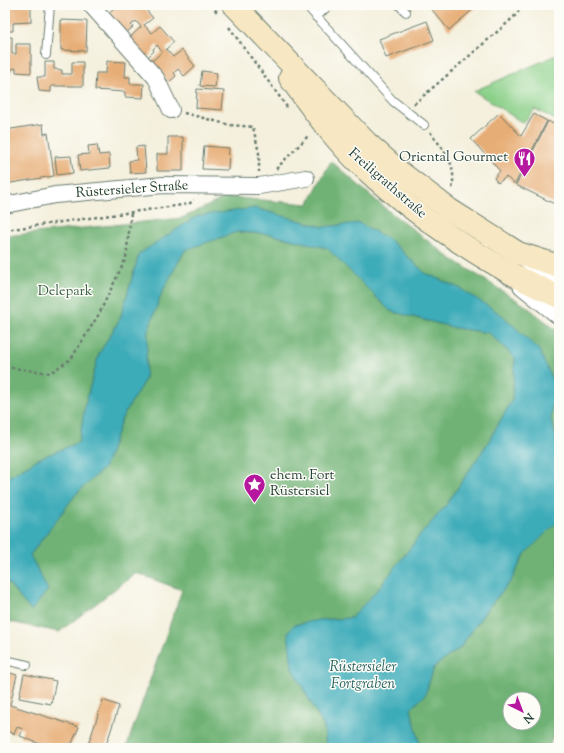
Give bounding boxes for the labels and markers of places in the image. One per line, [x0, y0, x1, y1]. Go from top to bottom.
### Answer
restaurant icon: Oriental Gourmet [511, 145, 537, 178]
place label: Oriental Gourmet [399, 148, 508, 168]
place label: ehem. Fort Rüstersiel [270, 466, 335, 502]
place icon: ehem. Fort Rüstersiel [242, 471, 268, 504]

